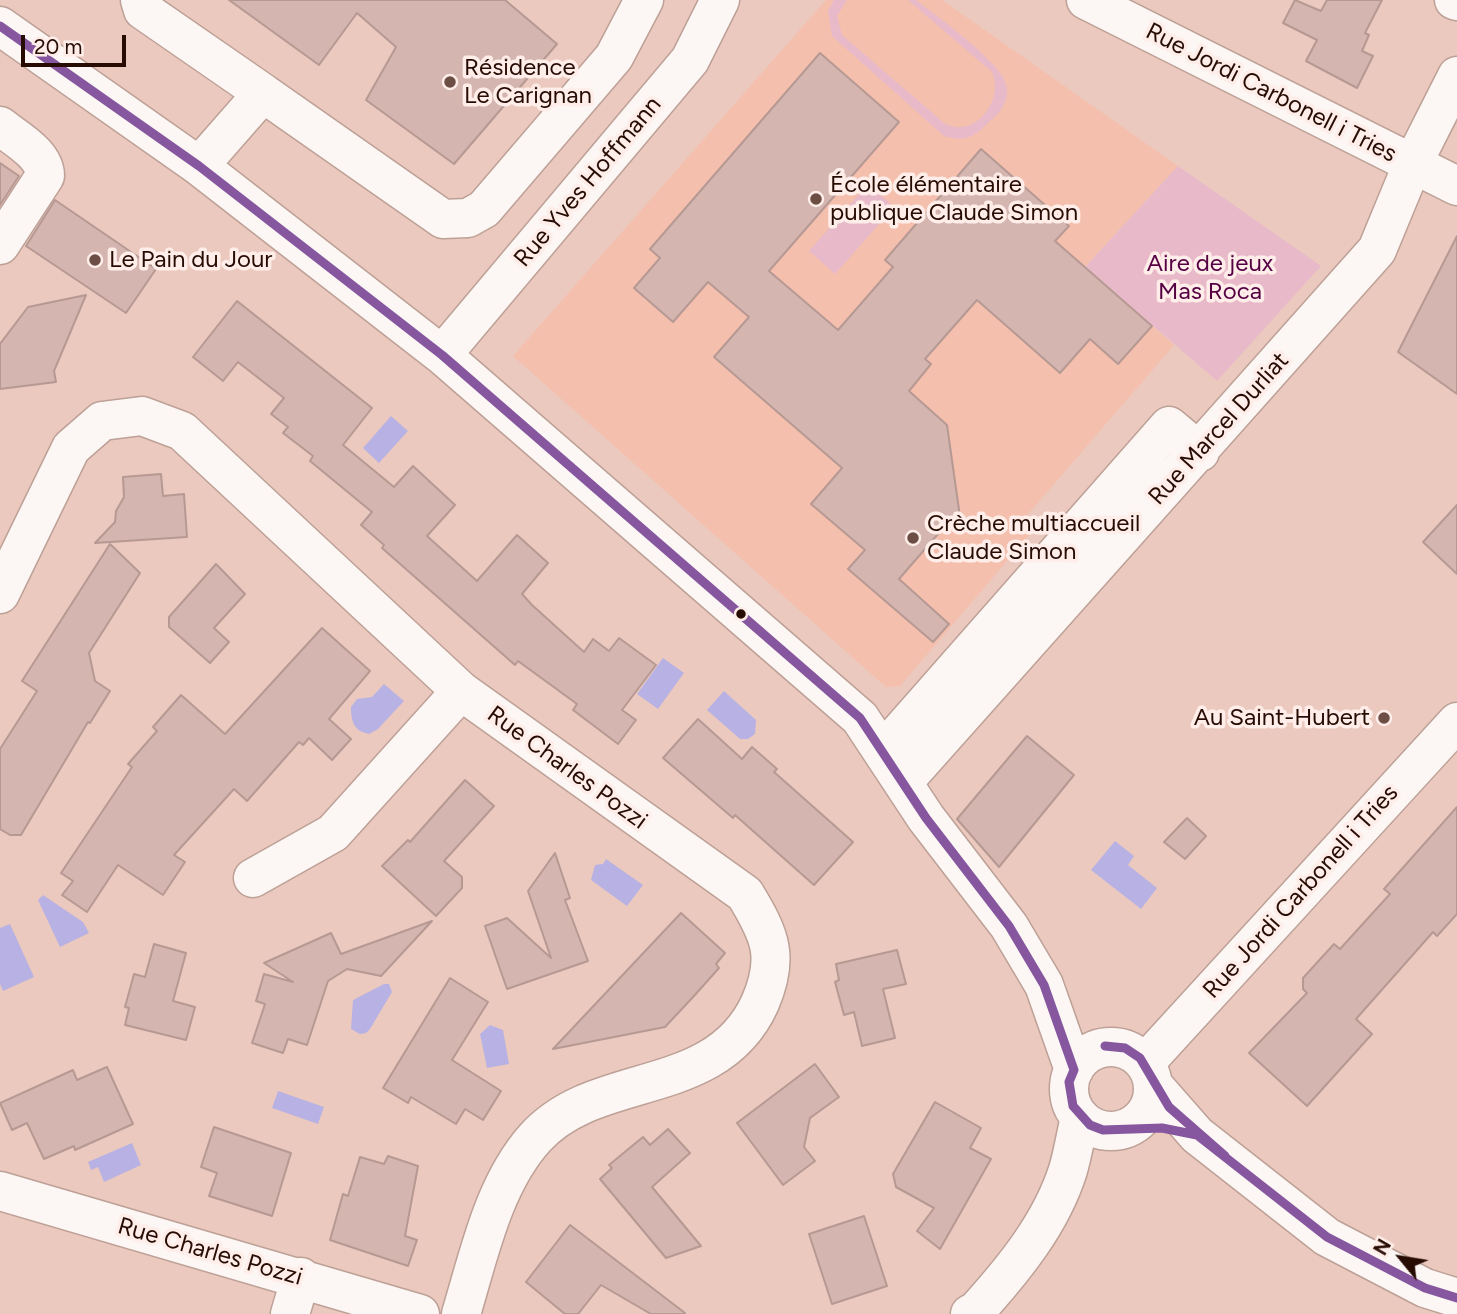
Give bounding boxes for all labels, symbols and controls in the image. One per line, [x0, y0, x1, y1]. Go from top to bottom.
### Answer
street label: Rue Jordi Carbonell i Tries [1141, 17, 1401, 169]
scale bar [24, 21, 130, 65]
text: 20 m [34, 34, 82, 59]
place label: Résidence Le Carignan [464, 54, 592, 110]
marker: Résidence Le Carignan [442, 74, 458, 90]
street label: Rue Yves Hoffmann [508, 91, 668, 273]
place label: École élémentaire publique Claude Simon [830, 171, 1078, 227]
marker: École élémentaire publique Claude Simon [808, 191, 824, 207]
place label: Le Pain du Jour [109, 246, 272, 274]
park label: Aire de jeux Mas Roca [1147, 250, 1273, 306]
marker: Le Pain du Jour [87, 252, 103, 268]
street label: Rue Marcel Durliat [1143, 347, 1295, 511]
place label: Crèche multiaccueil Claude Simon [927, 510, 1140, 566]
marker: Crèche multiaccueil Claude Simon [905, 530, 921, 546]
unlabelled marker [734, 607, 748, 621]
street label: Rue Charles Pozzi [481, 700, 653, 836]
place label: Au Saint-Hubert [1194, 704, 1370, 732]
marker: Au Saint-Hubert [1376, 710, 1392, 726]
street label: Rue Jordi Carbonell i Tries [1197, 779, 1405, 1005]
street label: Rue Charles Pozzi [114, 1212, 306, 1292]
north arrow [1366, 1223, 1436, 1293]
text: N [1369, 1235, 1396, 1259]

